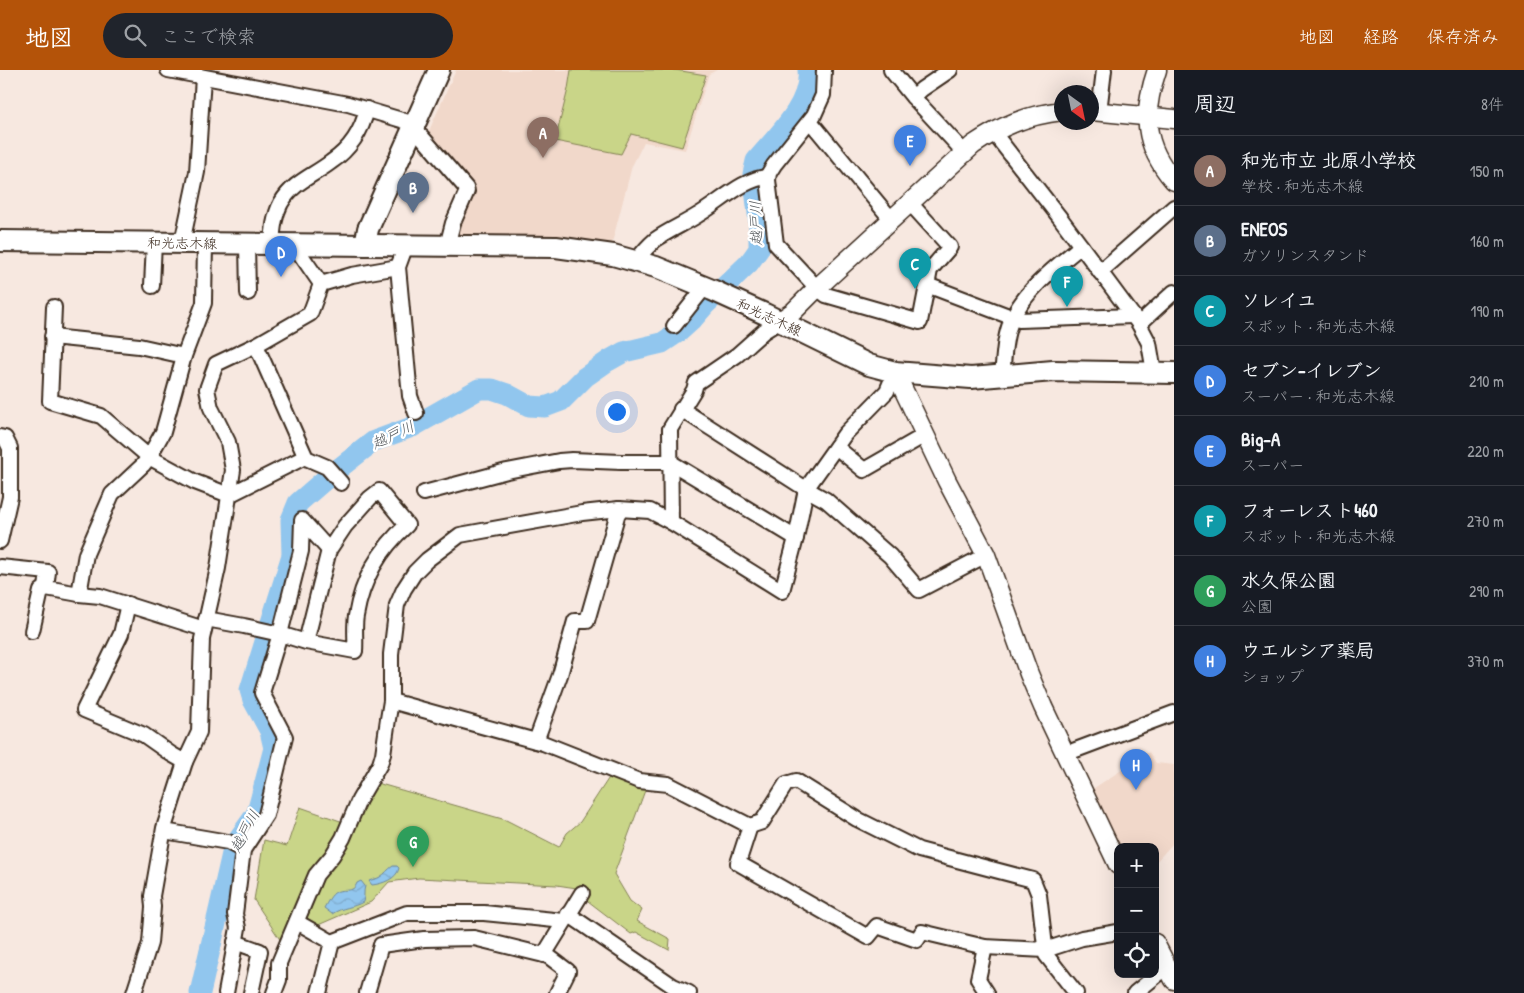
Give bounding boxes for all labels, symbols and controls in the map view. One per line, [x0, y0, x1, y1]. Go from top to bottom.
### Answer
search box [103, 13, 453, 58]
text: 地図 [25, 21, 73, 53]
icon: search [121, 21, 149, 49]
text: ここで検索 [161, 23, 256, 49]
text: 地図 [1299, 24, 1335, 49]
text: 経路 [1363, 24, 1399, 49]
text: 保存済み [1427, 24, 1499, 49]
north arrow [1054, 85, 1099, 130]
text: 周辺 [1194, 89, 1236, 118]
text: 8件 [1481, 93, 1504, 115]
pin: A [527, 117, 559, 158]
pin: E [894, 125, 926, 166]
text: 和光市立 北原小学校 [1241, 147, 1416, 173]
text: A [1206, 160, 1214, 182]
text: 150 m [1470, 160, 1504, 182]
pin: B [397, 172, 429, 213]
text: 学校 · 和光志木線 [1241, 175, 1364, 197]
water label: 越戸川 [745, 200, 766, 247]
text: ENEOS [1241, 216, 1287, 242]
text: B [1206, 230, 1214, 252]
text: 160 m [1470, 230, 1504, 252]
street label: 和光志木線 [147, 232, 217, 253]
pin: D [265, 236, 297, 277]
text: ガソリンスタンド [1241, 244, 1369, 266]
pin: C [899, 248, 931, 289]
pin: F [1051, 266, 1083, 307]
text: ソレイユ [1241, 287, 1316, 313]
street label: 和光志木線 [733, 293, 805, 340]
text: C [1206, 300, 1214, 322]
text: 190 m [1471, 300, 1504, 322]
text: スポット · 和光志木線 [1241, 315, 1396, 337]
text: セブン-イレブン [1241, 357, 1382, 383]
text: D [1206, 370, 1214, 392]
text: 210 m [1469, 370, 1504, 392]
text: スーパー · 和光志木線 [1241, 385, 1395, 407]
your location [604, 399, 630, 425]
water label: 越戸川 [367, 416, 418, 454]
text: Big-A [1241, 426, 1280, 452]
text: E [1206, 440, 1214, 462]
text: 220 m [1467, 440, 1504, 462]
text: スーパー [1241, 454, 1304, 476]
text: フォーレスト460 [1241, 497, 1377, 523]
text: F [1207, 510, 1213, 532]
text: 270 m [1467, 510, 1504, 532]
text: スポット · 和光志木線 [1241, 525, 1396, 547]
text: 水久保公園 [1241, 567, 1336, 593]
text: G [1206, 580, 1214, 602]
text: 290 m [1469, 580, 1504, 602]
text: 公園 [1241, 595, 1273, 617]
text: ウエルシア薬局 [1241, 637, 1374, 663]
text: H [1206, 650, 1214, 672]
text: 370 m [1467, 650, 1504, 672]
text: ショップ [1241, 665, 1304, 687]
pin: H [1120, 749, 1152, 790]
water label: 越戸川 [224, 806, 264, 856]
pin: G [397, 826, 429, 867]
map controls [1114, 843, 1159, 978]
button: + [1114, 843, 1159, 888]
button: − [1114, 888, 1159, 933]
button: locate [1114, 933, 1159, 978]

